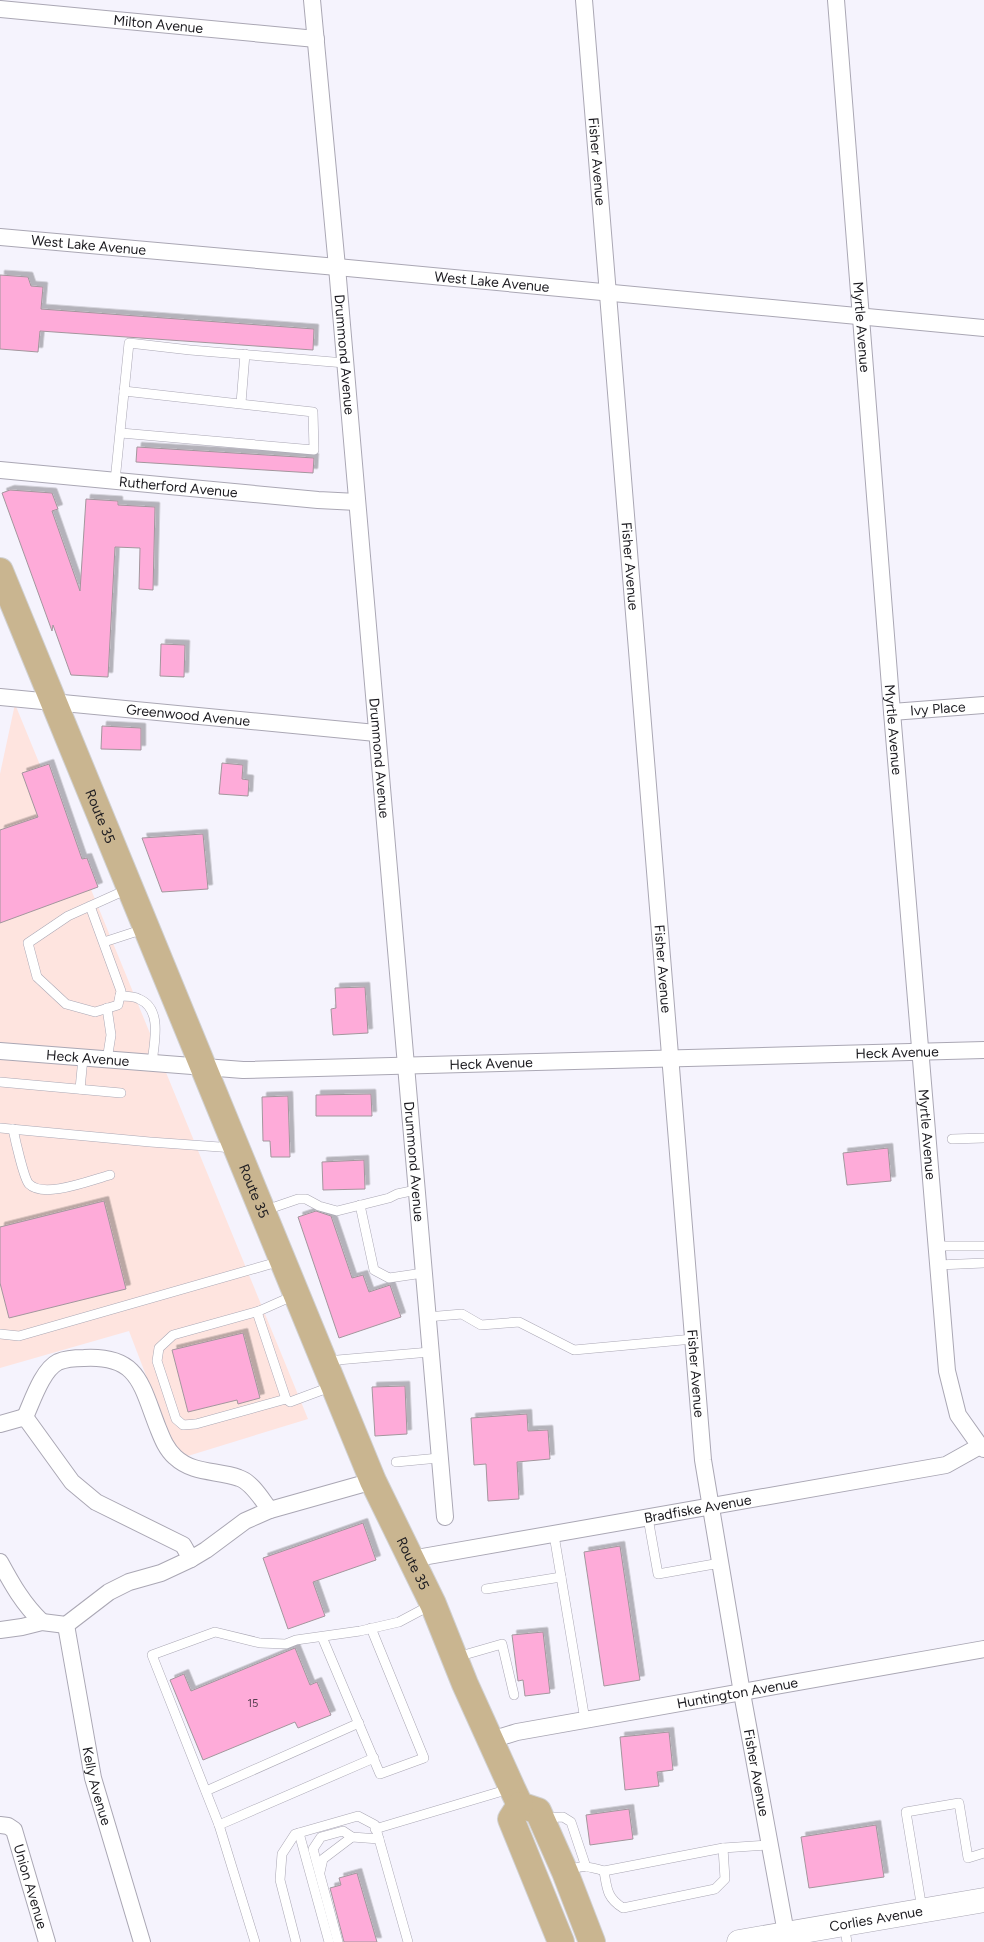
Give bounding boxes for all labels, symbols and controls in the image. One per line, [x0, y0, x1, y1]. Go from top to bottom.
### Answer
street label: Milton Avenue [113, 12, 204, 37]
street label: Fisher Avenue [585, 117, 609, 207]
street label: West Lake Avenue [30, 232, 147, 259]
street label: West Lake Avenue [434, 268, 551, 296]
street label: Myrtle Avenue [849, 281, 873, 373]
street label: Drummond Avenue [330, 294, 358, 416]
street label: Rutherford Avenue [118, 473, 239, 501]
street label: Fisher Avenue [618, 521, 642, 611]
street label: Myrtle Avenue [881, 684, 905, 776]
street label: Drummond Avenue [365, 697, 393, 819]
street label: Ivy Place [910, 698, 967, 720]
street label: Greenwood Avenue [125, 701, 251, 730]
street label: Route 35 [81, 787, 119, 846]
street label: Fisher Avenue [650, 924, 675, 1014]
street label: Heck Avenue [855, 1043, 939, 1062]
street label: Heck Avenue [45, 1047, 130, 1070]
street label: Heck Avenue [449, 1054, 533, 1073]
street label: Myrtle Avenue [914, 1088, 939, 1181]
street label: Drummond Avenue [400, 1101, 427, 1223]
street label: Route 35 [235, 1162, 272, 1221]
street label: Fisher Avenue [683, 1329, 708, 1419]
street label: Bradfiske Avenue [643, 1491, 753, 1527]
street label: Route 35 [393, 1534, 433, 1593]
street label: Huntington Avenue [676, 1674, 800, 1712]
house number: 15 [248, 1697, 258, 1710]
street label: Fisher Avenue [740, 1728, 772, 1818]
street label: Kelly Avenue [79, 1745, 115, 1828]
street label: Union Avenue [10, 1842, 51, 1931]
street label: Corlies Avenue [828, 1903, 924, 1935]

